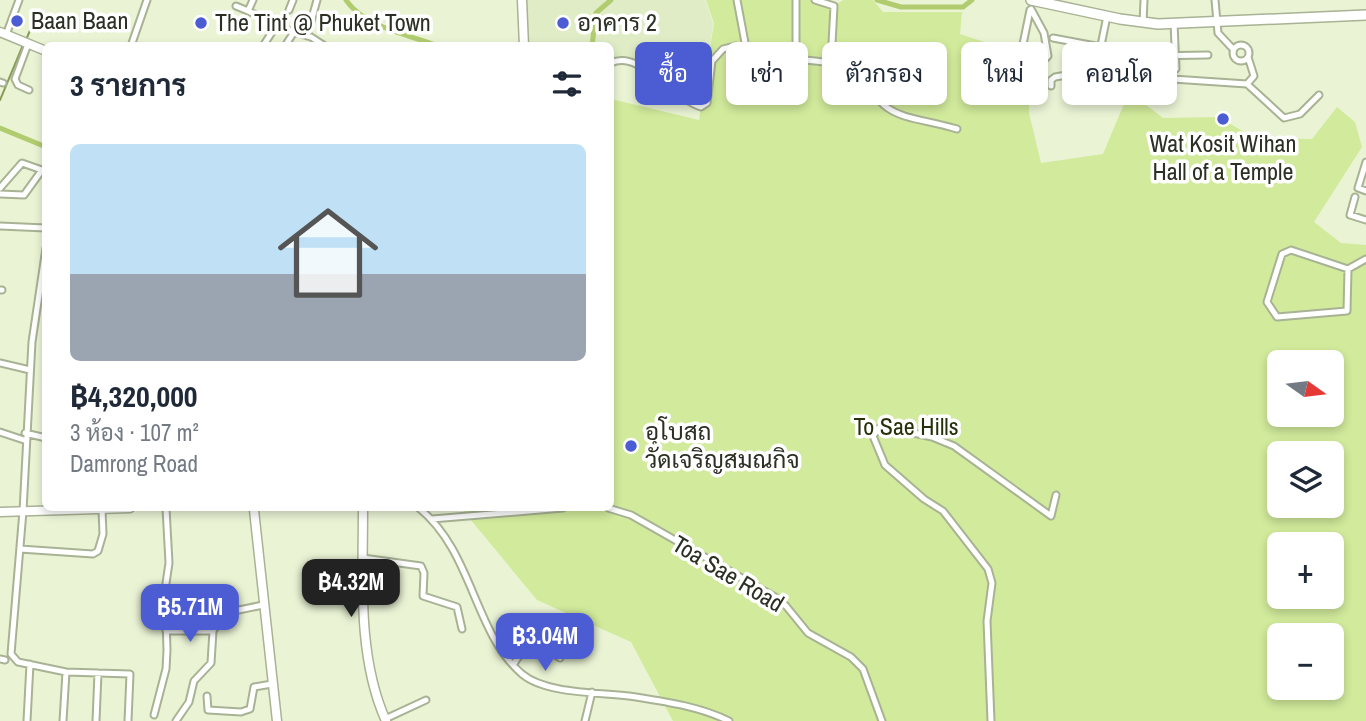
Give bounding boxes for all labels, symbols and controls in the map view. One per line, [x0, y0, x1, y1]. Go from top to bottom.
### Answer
place label: Baan Baan [31, 4, 128, 36]
place label: The Tint @ Phuket Town [215, 6, 431, 38]
place label: อาคาร 2 [577, 6, 657, 38]
marker: Baan Baan [9, 13, 25, 29]
marker: The Tint @ Phuket Town [193, 15, 209, 31]
marker: อาคาร 2 [555, 15, 571, 31]
chip: ซื้อ [635, 42, 712, 105]
chip: เช่า [726, 42, 808, 105]
chip: ตัวกรอง [822, 42, 947, 105]
chip: ใหม่ [961, 42, 1048, 105]
chip: คอนโด [1062, 42, 1177, 105]
text: 3 รายการ [70, 65, 187, 105]
icon: filters [548, 65, 586, 103]
marker: Wat Kosit Wihan Hall of a Temple [1215, 111, 1231, 127]
place label: Wat Kosit Wihan Hall of a Temple [1150, 127, 1296, 187]
icon: home [265, 190, 391, 316]
north arrow [1267, 350, 1344, 427]
map controls [1267, 350, 1344, 700]
text: ฿4,320,000 [70, 376, 198, 416]
park label: To Sae Hills [854, 410, 959, 442]
place label: อุโบสถ วัดเจริญสมณกิจ [645, 415, 800, 475]
text: 3 ห้อง · 107 m² [70, 417, 199, 448]
marker: อุโบสถ วัดเจริญสมณกิจ [623, 438, 639, 454]
button: layers [1267, 441, 1344, 518]
text: Damrong Road [70, 448, 198, 479]
street label: Toa Sae Road [667, 527, 790, 619]
button: + [1267, 532, 1344, 609]
pin: ฿4.32M [294, 560, 408, 619]
text: ฿4.32M [318, 566, 384, 597]
pin: ฿5.71M [133, 584, 247, 644]
text: ฿5.71M [157, 591, 223, 622]
pin: ฿3.04M [488, 614, 602, 673]
text: ฿3.04M [512, 620, 578, 651]
button: − [1267, 623, 1344, 700]

